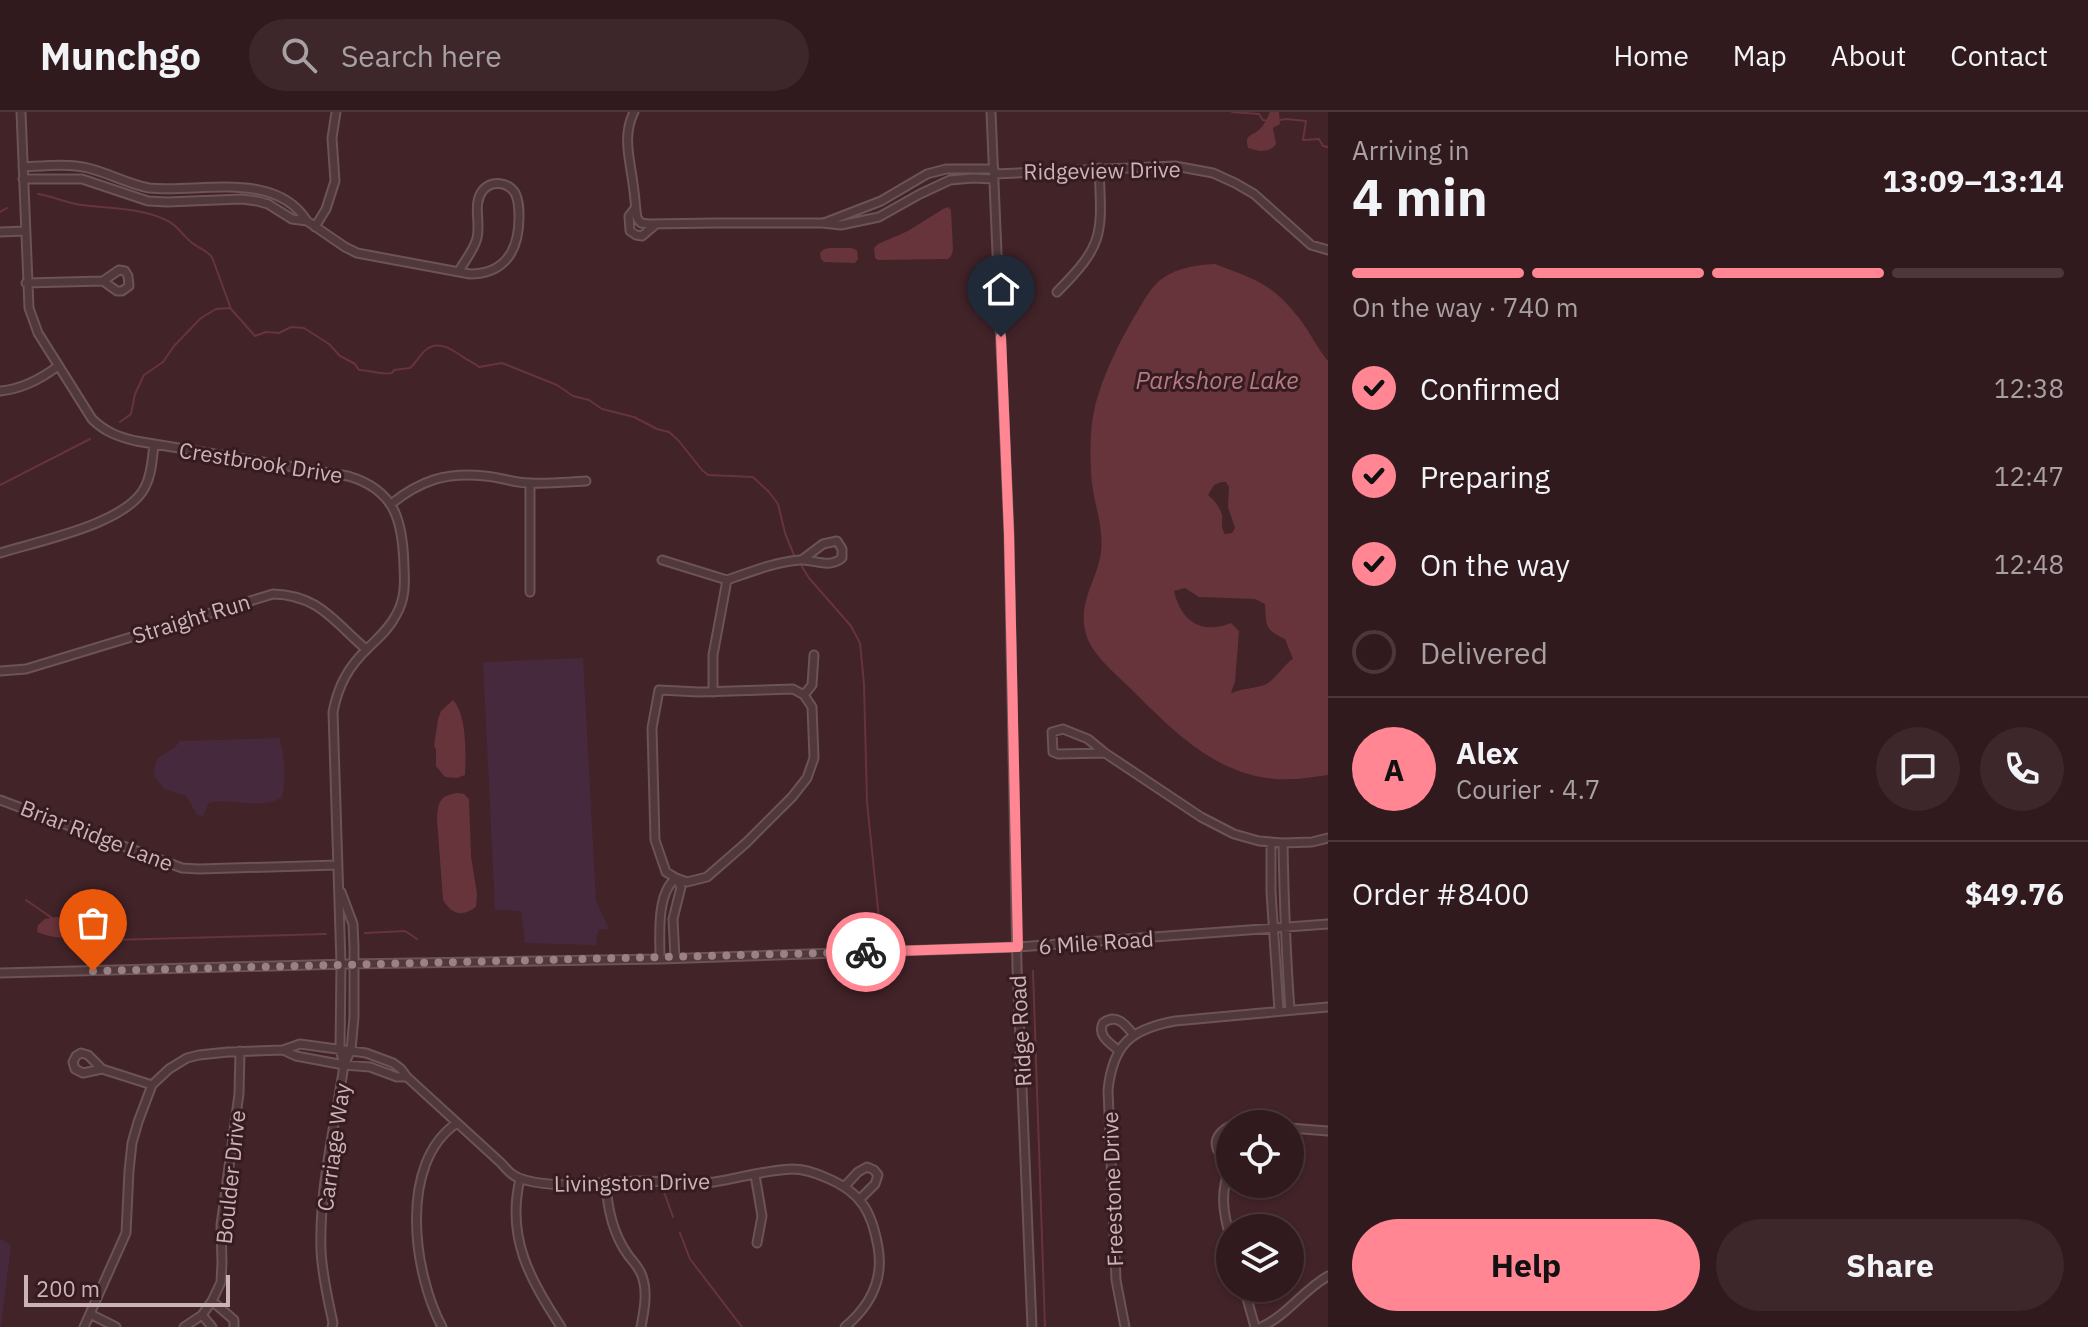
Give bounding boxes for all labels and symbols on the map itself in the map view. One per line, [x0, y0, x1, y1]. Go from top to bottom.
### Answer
street label: Ridgeview Drive [1023, 154, 1181, 186]
pin [967, 255, 1035, 337]
water label: Parkshore Lake [1135, 364, 1299, 396]
street label: Crestbrook Drive [177, 435, 345, 489]
street label: Straight Run [129, 586, 253, 650]
street label: Briar Ridge Lane [16, 793, 178, 877]
pin [59, 889, 127, 971]
courier [826, 912, 906, 992]
street label: 6 Mile Road [1037, 924, 1155, 960]
street label: Ridge Road [1003, 974, 1037, 1088]
street label: Carriage Way [310, 1081, 356, 1213]
street label: Boulder Drive [209, 1109, 251, 1245]
street label: Freestone Drive [1095, 1111, 1129, 1267]
street label: Livingston Drive [554, 1166, 710, 1198]
scale bar [24, 1271, 230, 1307]

